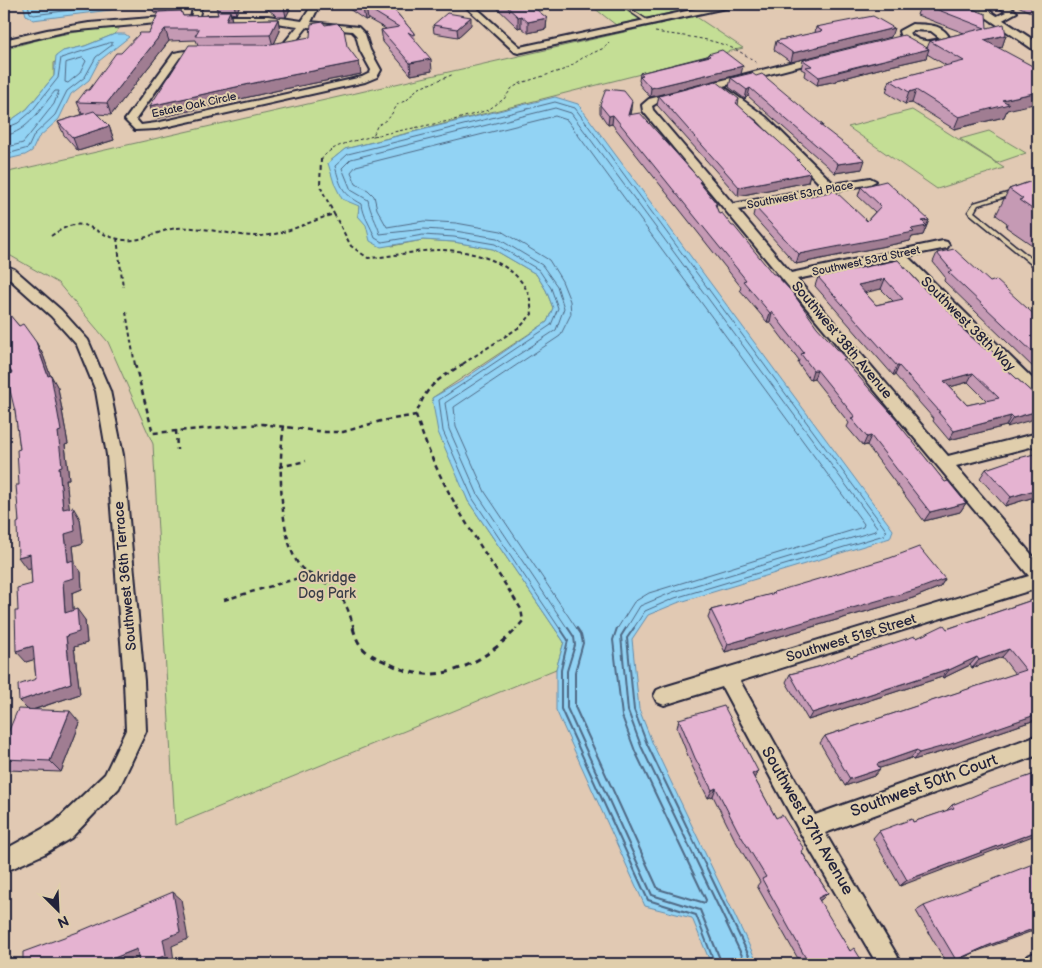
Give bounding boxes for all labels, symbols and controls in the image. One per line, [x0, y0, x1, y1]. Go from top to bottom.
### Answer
street label: Estate Oak Circle [150, 90, 238, 120]
street label: Southwest 53rd Place [746, 178, 855, 212]
street label: Southwest 53rd Street [811, 243, 922, 279]
street label: Southwest 38th Way [917, 273, 1019, 375]
street label: Southwest 38th Avenue [788, 278, 896, 402]
street label: Southwest 36th Terrace [110, 501, 140, 651]
park label: Oakridge Dog Park [298, 569, 356, 602]
street label: Southwest 51st Street [784, 610, 919, 666]
street label: Southwest 37th Avenue [757, 744, 857, 899]
street label: Southwest 50th Court [848, 751, 1000, 821]
north arrow [32, 886, 82, 936]
text: N [55, 912, 71, 931]

